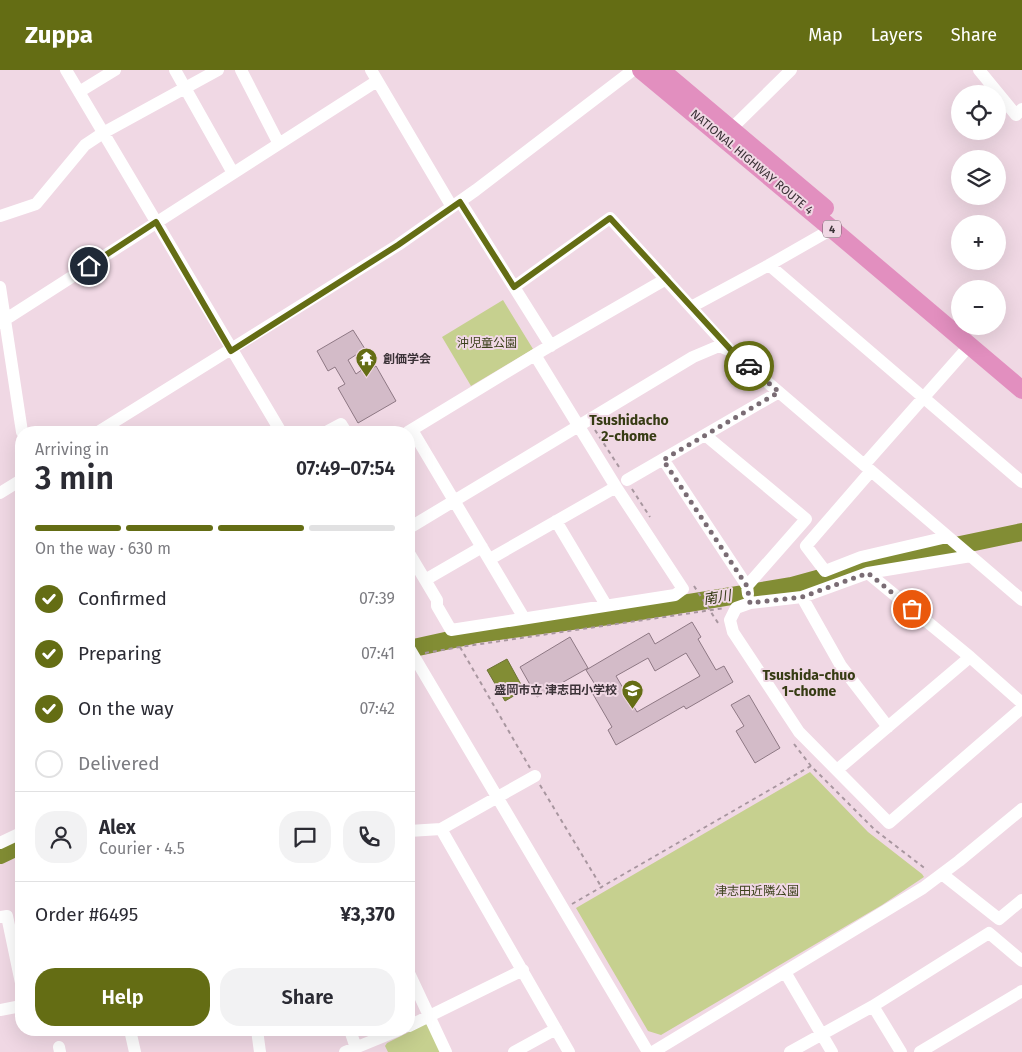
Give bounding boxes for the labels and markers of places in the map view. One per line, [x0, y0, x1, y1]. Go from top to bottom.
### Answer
pin [68, 245, 110, 287]
temple icon: 創価学会 [355, 347, 379, 378]
place label: 創価学会 [383, 352, 431, 366]
pin [891, 588, 933, 630]
school or university icon: 盛岡市立 津志田小学校 [621, 678, 645, 709]
place label: 盛岡市立 津志田小学校 [494, 683, 617, 697]

